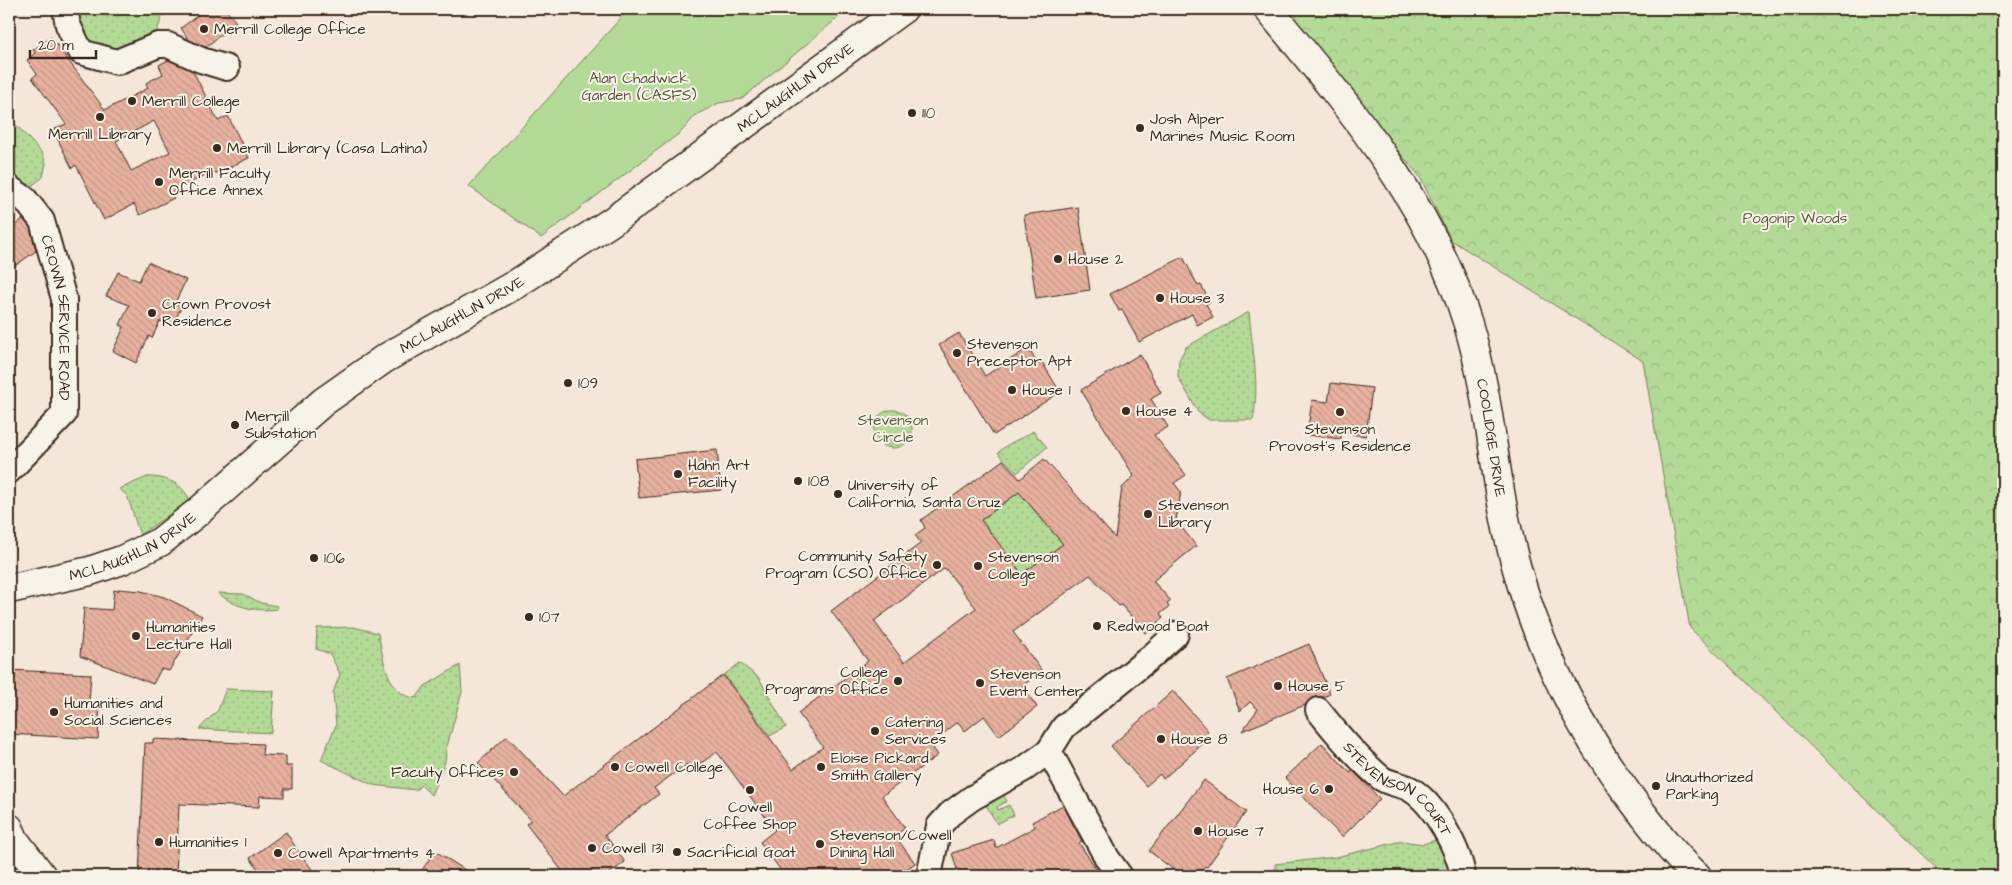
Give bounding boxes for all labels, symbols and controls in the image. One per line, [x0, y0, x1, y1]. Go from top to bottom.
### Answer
place label: Merrill College Office [214, 19, 366, 41]
marker: Merrill College Office [198, 23, 210, 35]
scale bar [30, 28, 96, 60]
text: 20 m [38, 35, 74, 56]
street label: MCLAUGHLIN DRIVE [733, 38, 858, 137]
park label: Alan Chadwick Garden (CASFS) [581, 68, 697, 106]
place label: Merrill College [142, 91, 240, 113]
marker: Merrill College [126, 95, 138, 107]
place label: 110 [922, 103, 936, 124]
marker: 110 [906, 107, 918, 119]
place label: Josh Alper Marines Music Room [1150, 109, 1295, 147]
marker: Merrill Library [94, 111, 106, 123]
marker: Josh Alper Marines Music Room [1134, 122, 1146, 134]
place label: Merrill Library [48, 124, 152, 146]
place label: Merrill Library (Casa Latina) [227, 138, 427, 160]
marker: Merrill Library (Casa Latina) [211, 142, 223, 154]
place label: Merrill Faculty Office Annex [169, 163, 271, 201]
marker: Merrill Faculty Office Annex [153, 176, 165, 188]
park label: Pogonip Woods [1743, 208, 1848, 230]
street label: CROWN SERVICE ROAD [36, 233, 75, 401]
place label: House 2 [1068, 249, 1124, 270]
marker: House 2 [1052, 253, 1064, 265]
street label: MCLAUGHLIN DRIVE [396, 271, 528, 358]
place label: House 3 [1170, 288, 1225, 309]
marker: House 3 [1154, 292, 1166, 304]
place label: Crown Provost Residence [162, 294, 271, 332]
marker: Crown Provost Residence [146, 307, 158, 319]
place label: Stevenson Preceptor Apt [967, 334, 1072, 372]
marker: Stevenson Preceptor Apt [951, 347, 963, 359]
place label: 109 [578, 373, 598, 394]
marker: 109 [562, 377, 574, 389]
street label: COOLIDGE DRIVE [1471, 377, 1511, 499]
place label: House 1 [1022, 380, 1071, 401]
marker: House 1 [1006, 384, 1018, 396]
place label: House 4 [1136, 401, 1193, 422]
marker: House 4 [1120, 405, 1132, 417]
place label: Merrill Substation [245, 406, 317, 444]
marker: Stevenson Provost's Residence [1334, 406, 1346, 418]
park label: Stevenson Circle [858, 410, 929, 448]
marker: Merrill Substation [229, 419, 241, 431]
place label: Stevenson Provost's Residence [1269, 419, 1411, 457]
place label: Hahn Art Facility [688, 455, 750, 494]
marker: Hahn Art Facility [672, 468, 684, 480]
place label: 108 [808, 471, 829, 492]
marker: 108 [792, 475, 804, 487]
place label: University of California, Santa Cruz [848, 475, 1002, 513]
marker: University of California, Santa Cruz [832, 488, 844, 500]
place label: Stevenson Library [1158, 495, 1229, 534]
street label: MCLAUGHLIN DRIVE [67, 507, 200, 586]
marker: Stevenson Library [1142, 508, 1154, 520]
place label: Community Safety Program (CSO) Office [766, 546, 927, 585]
place label: Stevenson College [988, 547, 1059, 586]
place label: 106 [324, 548, 345, 569]
marker: 106 [308, 552, 320, 564]
marker: Community Safety Program (CSO) Office [931, 559, 943, 571]
marker: Stevenson College [972, 560, 984, 572]
place label: 107 [539, 607, 560, 628]
marker: 107 [523, 611, 535, 623]
place label: Redwood Boat [1107, 616, 1209, 637]
place label: Humanities Lecture Hall [146, 617, 232, 655]
marker: Redwood Boat [1091, 620, 1103, 632]
marker: Humanities Lecture Hall [130, 630, 142, 642]
place label: College Programs Office [765, 662, 888, 701]
place label: Stevenson Event Center [990, 664, 1083, 702]
marker: College Programs Office [892, 675, 904, 687]
place label: House 5 [1288, 676, 1346, 697]
marker: Stevenson Event Center [974, 677, 986, 689]
marker: House 5 [1272, 680, 1284, 692]
place label: Humanities and Social Sciences [64, 693, 172, 731]
marker: Humanities and Social Sciences [48, 706, 60, 718]
place label: Catering Services [885, 712, 947, 750]
marker: Catering Services [869, 725, 881, 737]
place label: House 8 [1171, 729, 1228, 750]
marker: House 8 [1155, 733, 1167, 745]
street label: STEVENSON COURT [1338, 737, 1457, 840]
place label: Eloise Pickard Smith Gallery [831, 748, 929, 787]
place label: Cowell College [625, 757, 723, 779]
marker: Cowell College [609, 761, 621, 773]
marker: Eloise Pickard Smith Gallery [815, 761, 827, 773]
place label: Faculty Offices [391, 762, 504, 784]
marker: Faculty Offices [508, 766, 520, 778]
place label: Unauthorized Parking [1666, 767, 1753, 806]
place label: House 6 [1263, 779, 1320, 800]
marker: Unauthorized Parking [1650, 780, 1662, 792]
marker: House 6 [1323, 783, 1335, 795]
marker: Cowell Coffee Shop [744, 784, 756, 796]
place label: Cowell Coffee Shop [704, 797, 796, 835]
place label: House 7 [1208, 821, 1264, 842]
place label: Stevenson/Cowell Dining Hall [830, 825, 952, 864]
marker: House 7 [1192, 825, 1204, 837]
place label: Humanities 1 [169, 832, 247, 853]
marker: Humanities 1 [153, 836, 165, 848]
place label: Cowell 131 [602, 838, 664, 859]
marker: Stevenson/Cowell Dining Hall [814, 838, 826, 850]
marker: Cowell 131 [586, 842, 598, 854]
place label: Sacrificial Goat [687, 842, 796, 863]
place label: Cowell Apartments 4 [288, 843, 435, 864]
marker: Sacrificial Goat [671, 846, 683, 858]
marker: Cowell Apartments 4 [272, 847, 284, 859]

